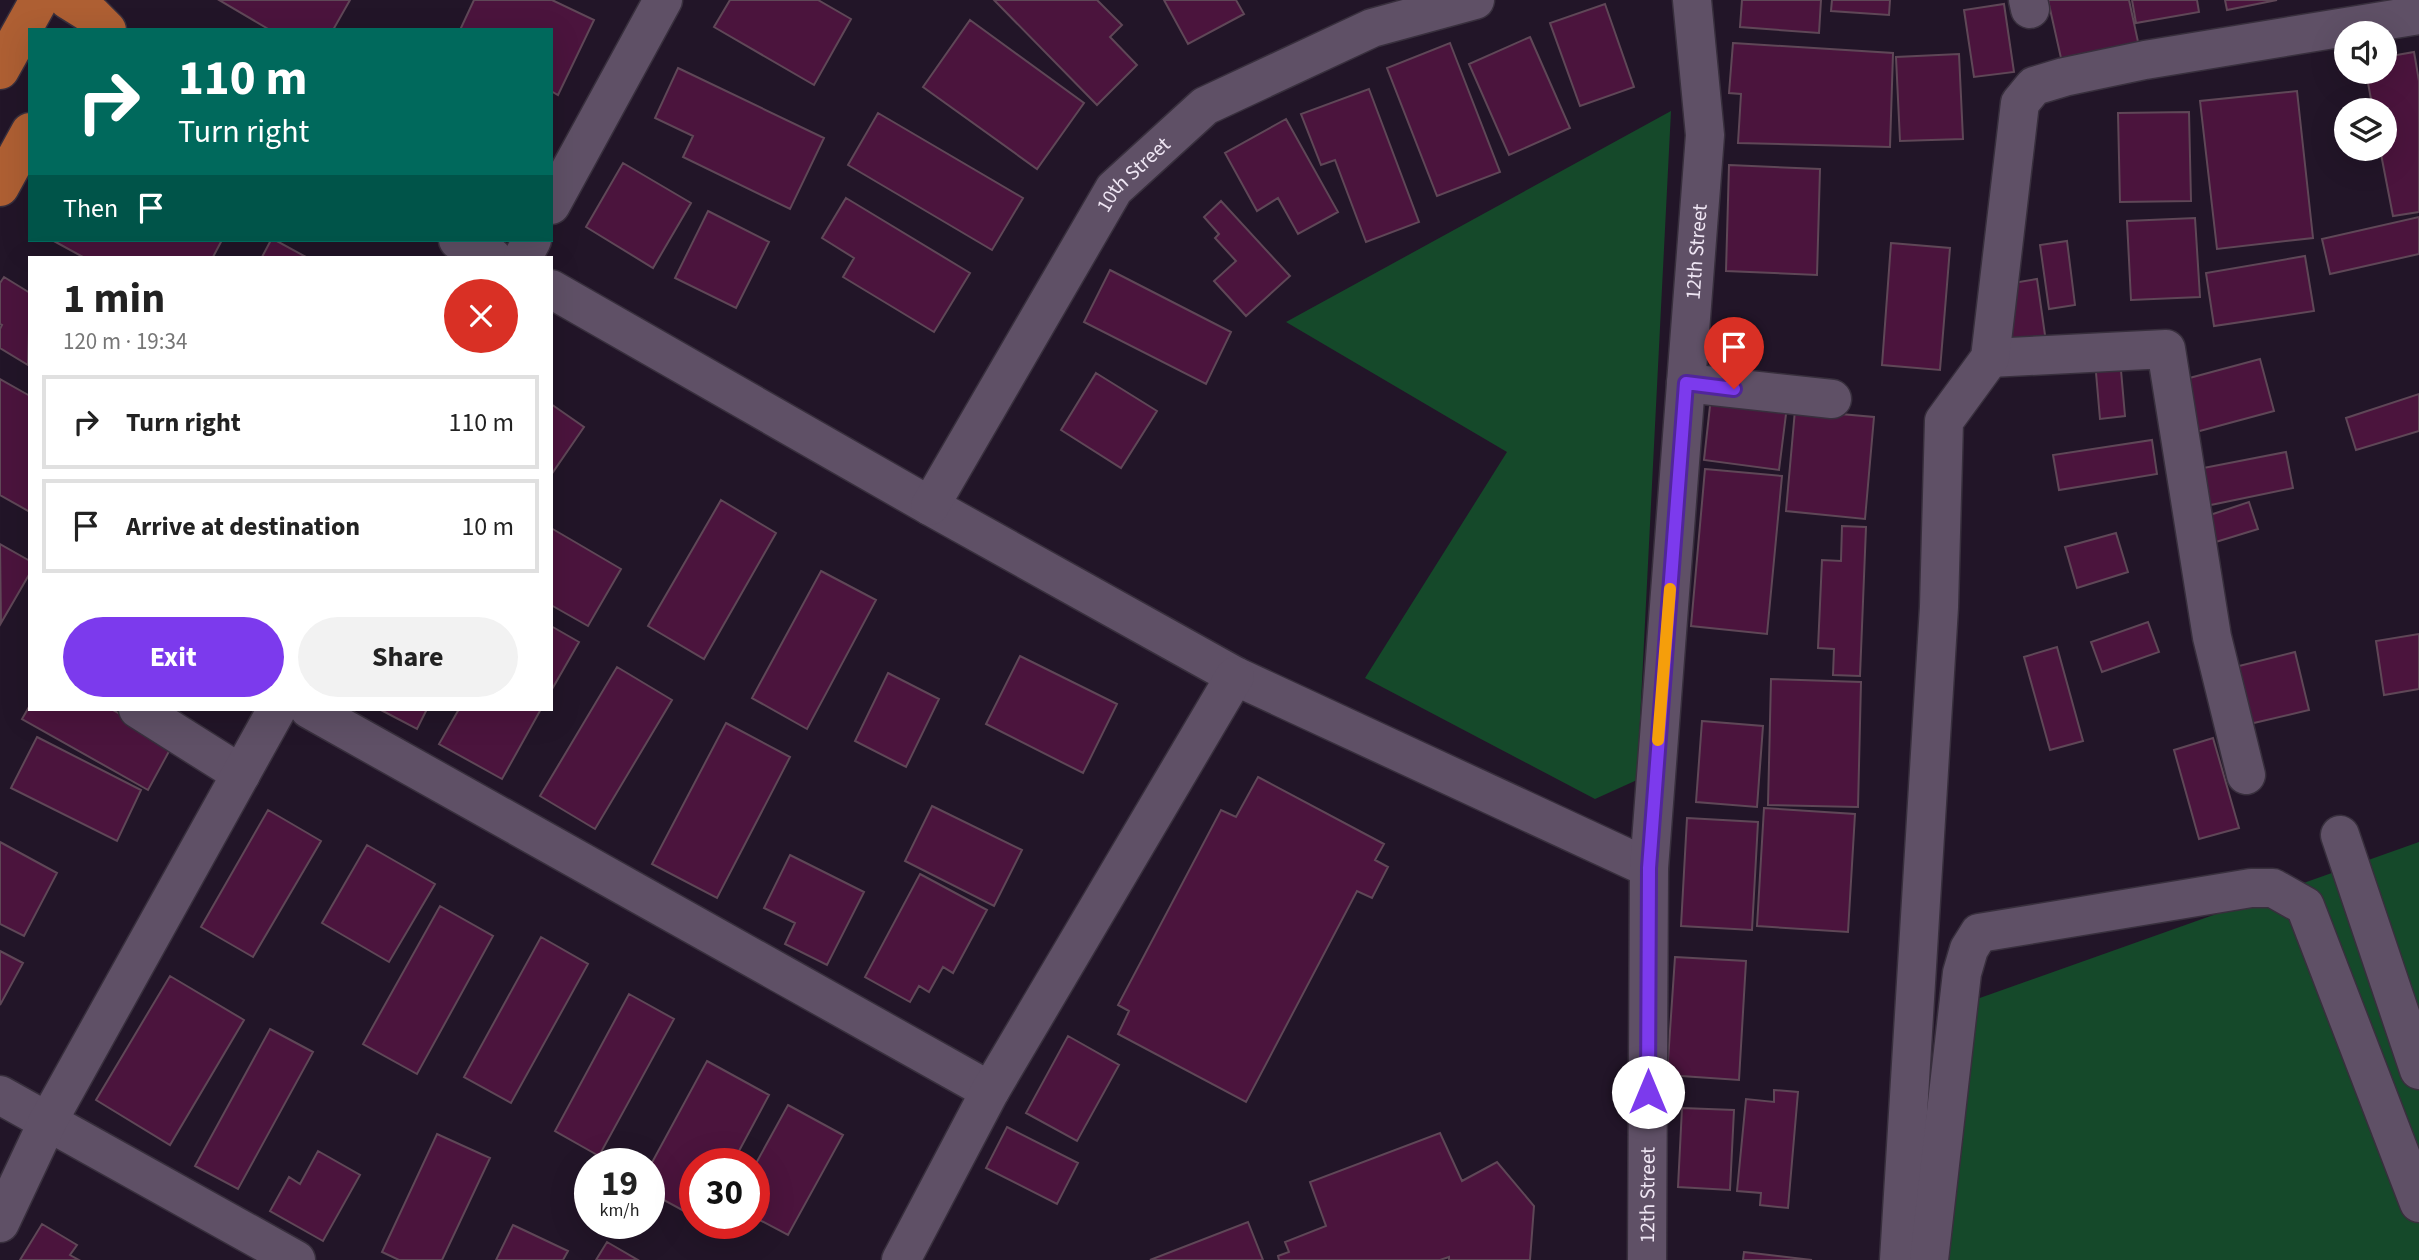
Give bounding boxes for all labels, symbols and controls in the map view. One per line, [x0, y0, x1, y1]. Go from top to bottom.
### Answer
map controls [2334, 21, 2397, 161]
button: sound [2334, 21, 2397, 84]
text: 110 m [178, 44, 307, 114]
icon: right [63, 56, 154, 147]
button: layers [2334, 98, 2397, 161]
text: Turn right [178, 109, 309, 155]
street label: 10th Street [1089, 130, 1177, 218]
icon: arrive [132, 189, 170, 227]
text: Then [63, 190, 118, 227]
street label: 12th Street [1677, 203, 1715, 301]
text: 1 min [63, 269, 165, 329]
button: close [444, 279, 518, 353]
pin [1704, 317, 1764, 389]
text: 120 m · 19:34 [63, 325, 187, 358]
icon: arrive [1715, 328, 1753, 366]
icon: right [67, 403, 105, 441]
text: Turn right [126, 404, 241, 441]
text: 110 m [448, 404, 514, 441]
icon: arrive [67, 507, 105, 545]
text: Arrive at destination [126, 508, 360, 545]
text: 10 m [461, 508, 514, 545]
button: Exit [63, 617, 284, 697]
button: Share [298, 617, 518, 697]
position arrow [1611, 1055, 1685, 1129]
street label: 12th Street [1632, 1147, 1663, 1243]
speed limit sign: 30 [679, 1148, 770, 1239]
text: 19 [601, 1159, 638, 1209]
text: km/h [600, 1198, 639, 1223]

